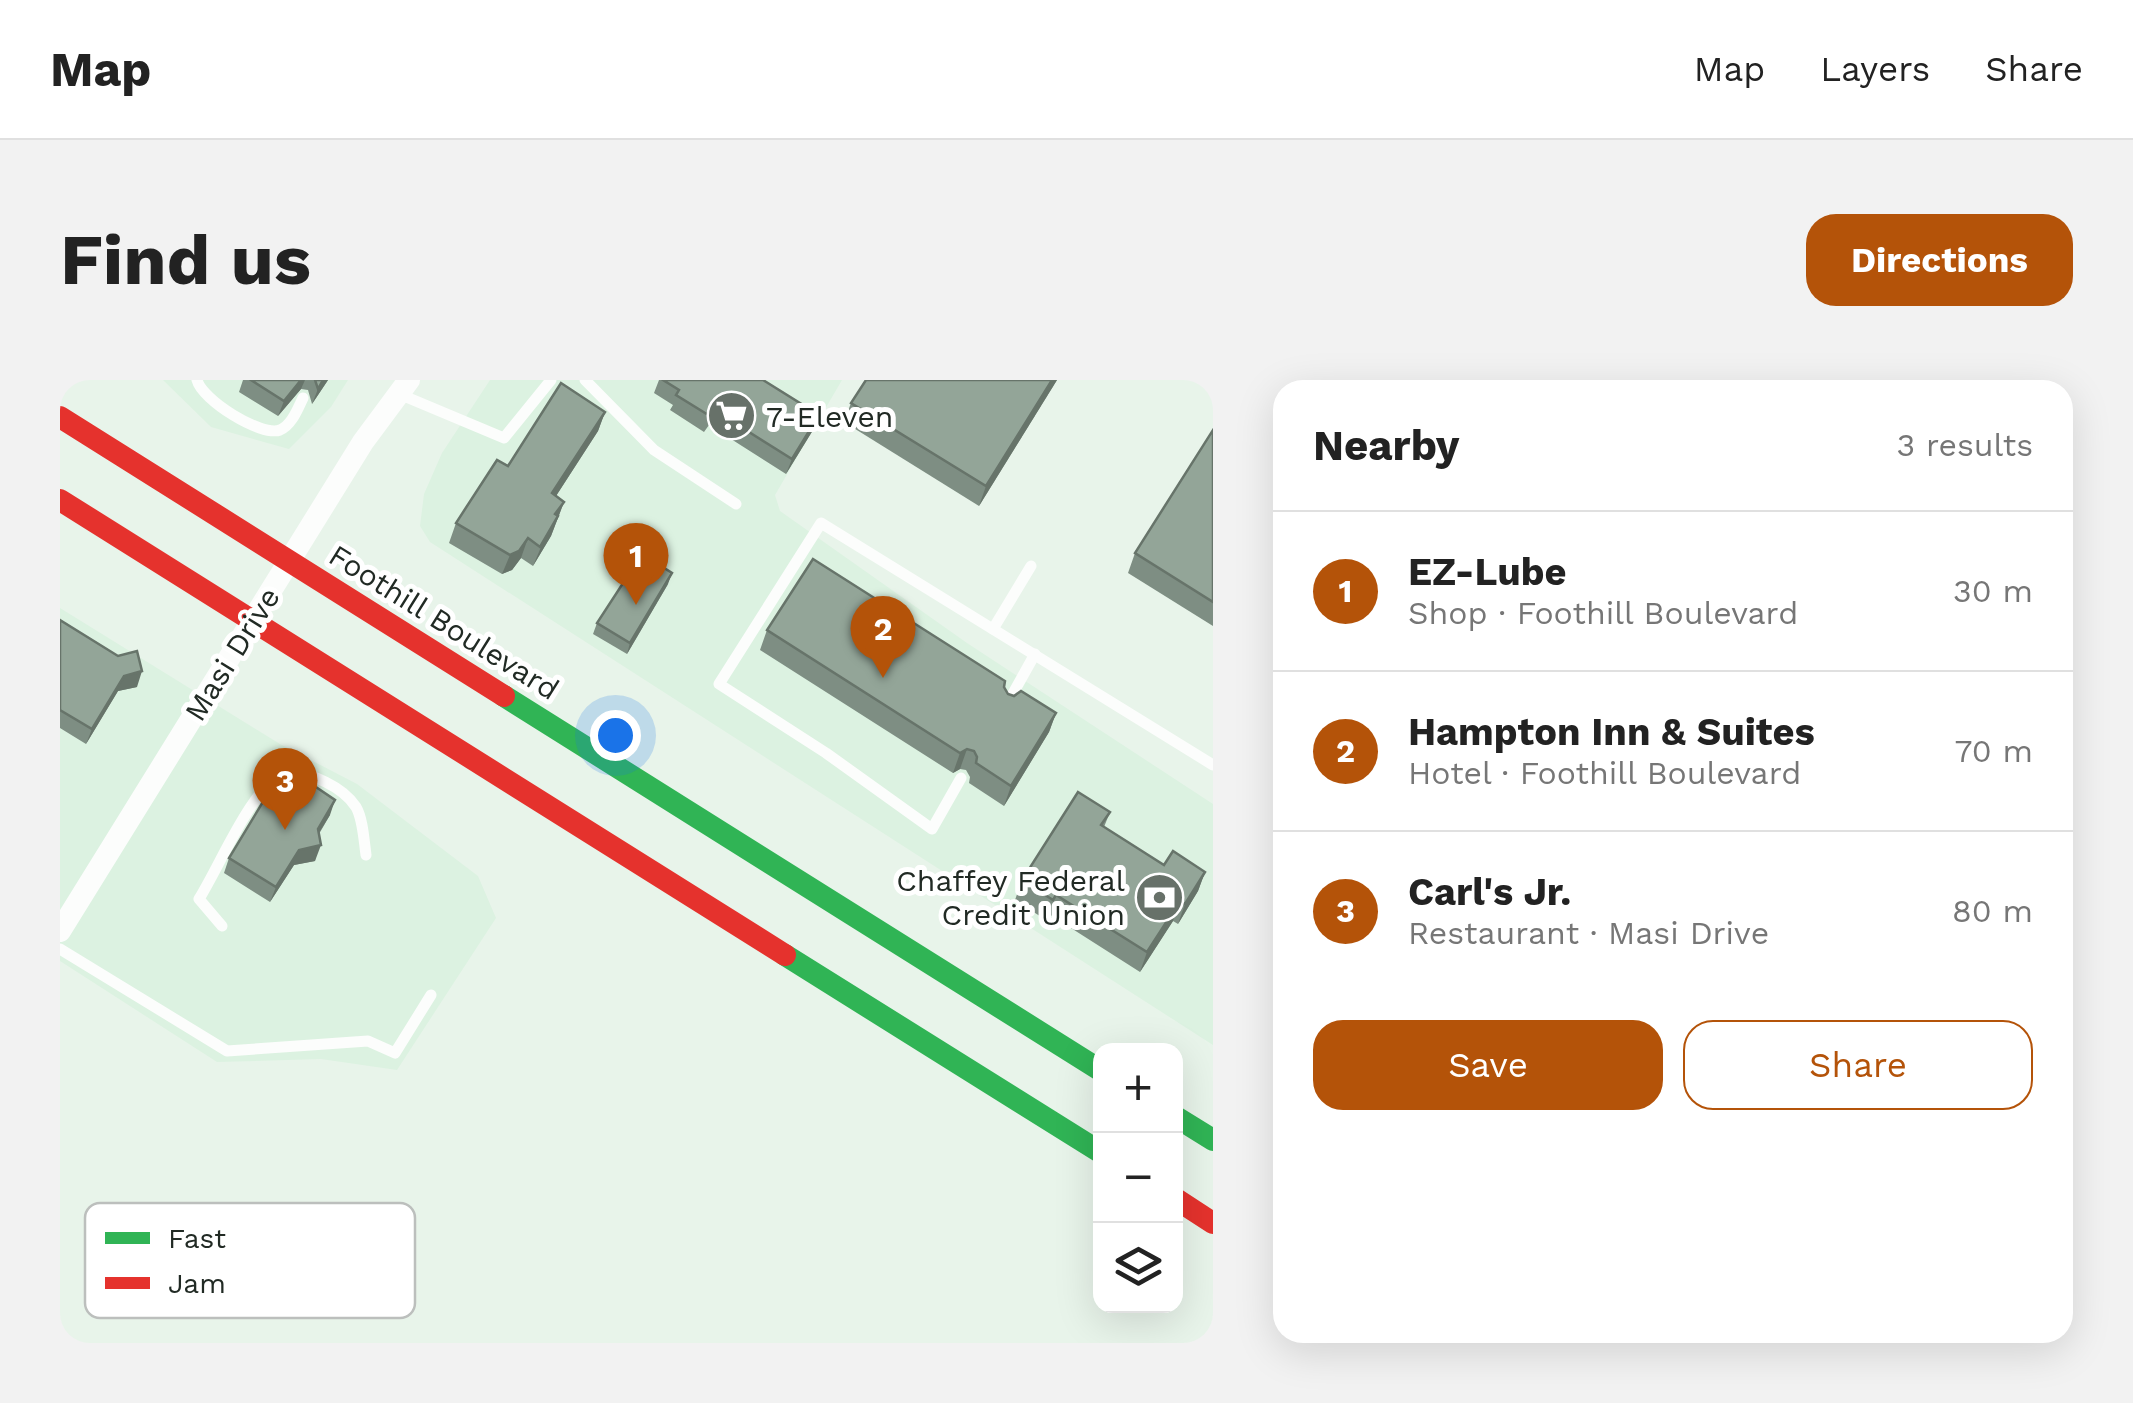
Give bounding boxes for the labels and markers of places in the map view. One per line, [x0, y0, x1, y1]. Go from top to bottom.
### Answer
supermarket icon: 7-Eleven [705, 390, 757, 442]
place label: 7-Eleven [766, 399, 893, 434]
pin: 1 [604, 522, 668, 605]
pin: 2 [850, 596, 916, 678]
pin: 3 [252, 748, 318, 830]
place label: Chaffey Federal Credit Union [896, 863, 1125, 932]
bank icon: Chaffey Federal Credit Union [1134, 871, 1186, 923]

